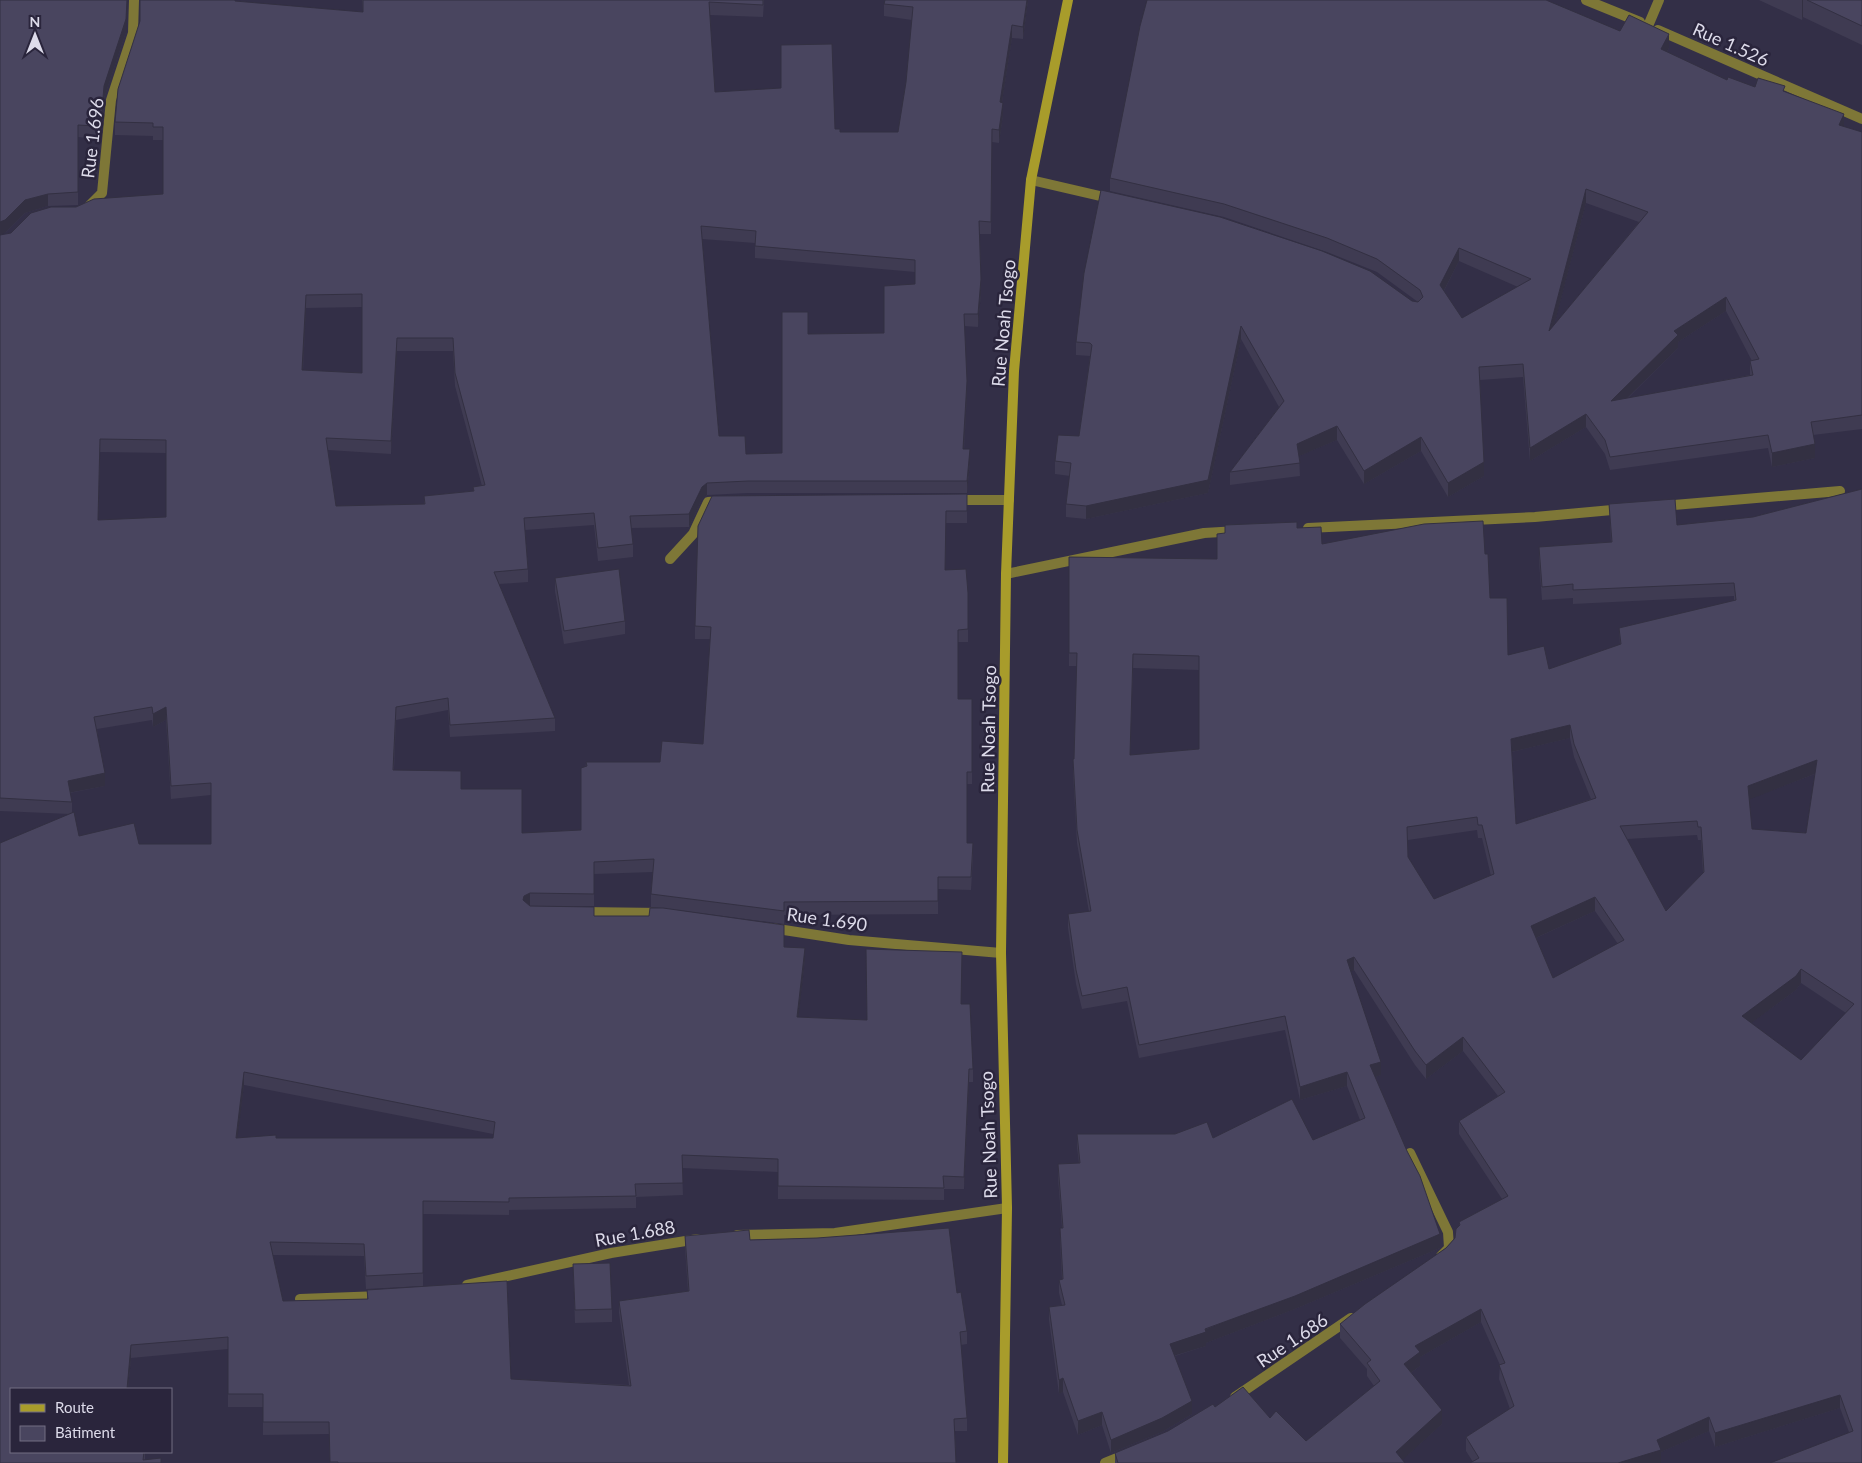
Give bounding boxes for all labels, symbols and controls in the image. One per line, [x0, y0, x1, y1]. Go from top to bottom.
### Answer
north arrow [10, 10, 60, 60]
text: N [30, 13, 40, 30]
street label: Rue 1.526 [1689, 17, 1773, 71]
street label: Rue 1.696 [76, 96, 108, 180]
street label: Rue Noah Tsogo [986, 258, 1020, 388]
street label: Rue Noah Tsogo [976, 665, 1000, 793]
street label: Rue 1.690 [785, 902, 869, 936]
street label: Rue Noah Tsogo [975, 1071, 1001, 1199]
street label: Rue 1.688 [593, 1215, 677, 1251]
street label: Rue 1.686 [1252, 1308, 1332, 1372]
legend [10, 1388, 172, 1453]
text: Route [55, 1398, 94, 1416]
text: Bâtiment [55, 1423, 116, 1441]

